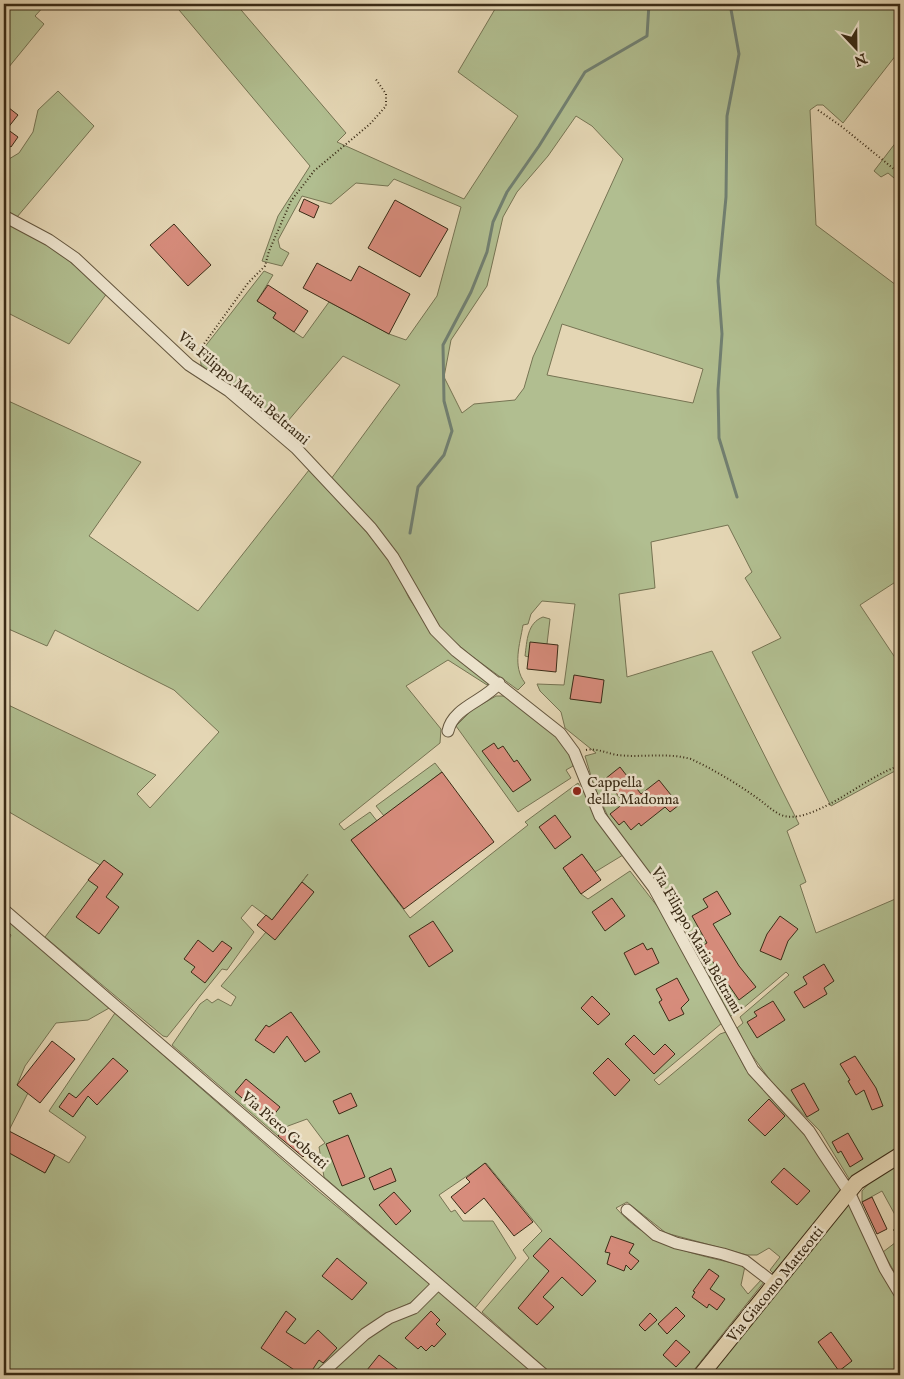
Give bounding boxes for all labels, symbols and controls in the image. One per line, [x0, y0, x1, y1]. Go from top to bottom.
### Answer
north arrow [832, 22, 882, 72]
text: N [852, 48, 870, 70]
street label: Via Filippo Maria Beltrami [173, 327, 313, 449]
place label: Cappella della Madonna [587, 773, 679, 809]
marker: Cappella della Madonna [571, 785, 583, 797]
street label: Via Filippo Maria Beltrami [646, 863, 746, 1017]
street label: Via Piero Gobetti [236, 1087, 332, 1173]
street label: Via Giacomo Matteotti [722, 1223, 828, 1347]

